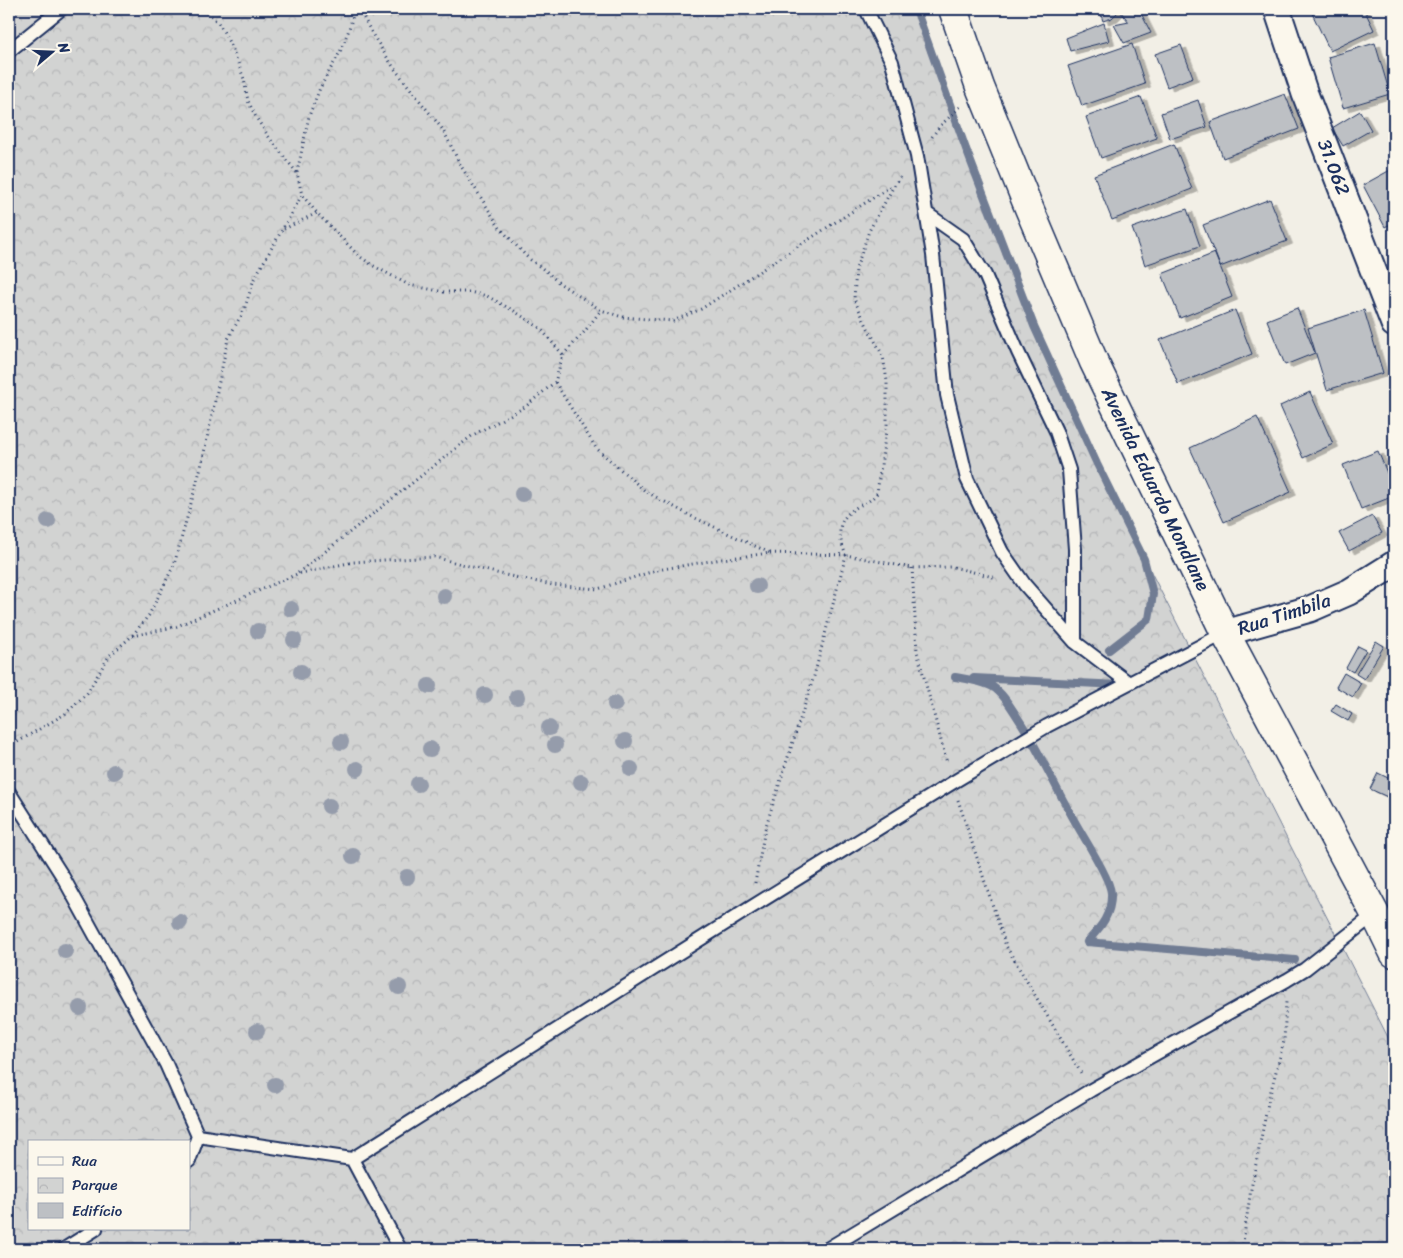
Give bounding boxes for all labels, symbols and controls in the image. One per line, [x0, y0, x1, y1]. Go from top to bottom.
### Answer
north arrow [28, 28, 78, 78]
text: N [50, 38, 77, 57]
street label: 31.062 [1308, 134, 1360, 200]
street label: Avenida Eduardo Mondlane [1092, 381, 1220, 597]
street label: Rua Timbila [1233, 583, 1335, 645]
legend [28, 1140, 190, 1230]
text: Rua [72, 1148, 97, 1174]
text: Parque [72, 1172, 117, 1198]
text: Edifício [72, 1198, 123, 1224]

